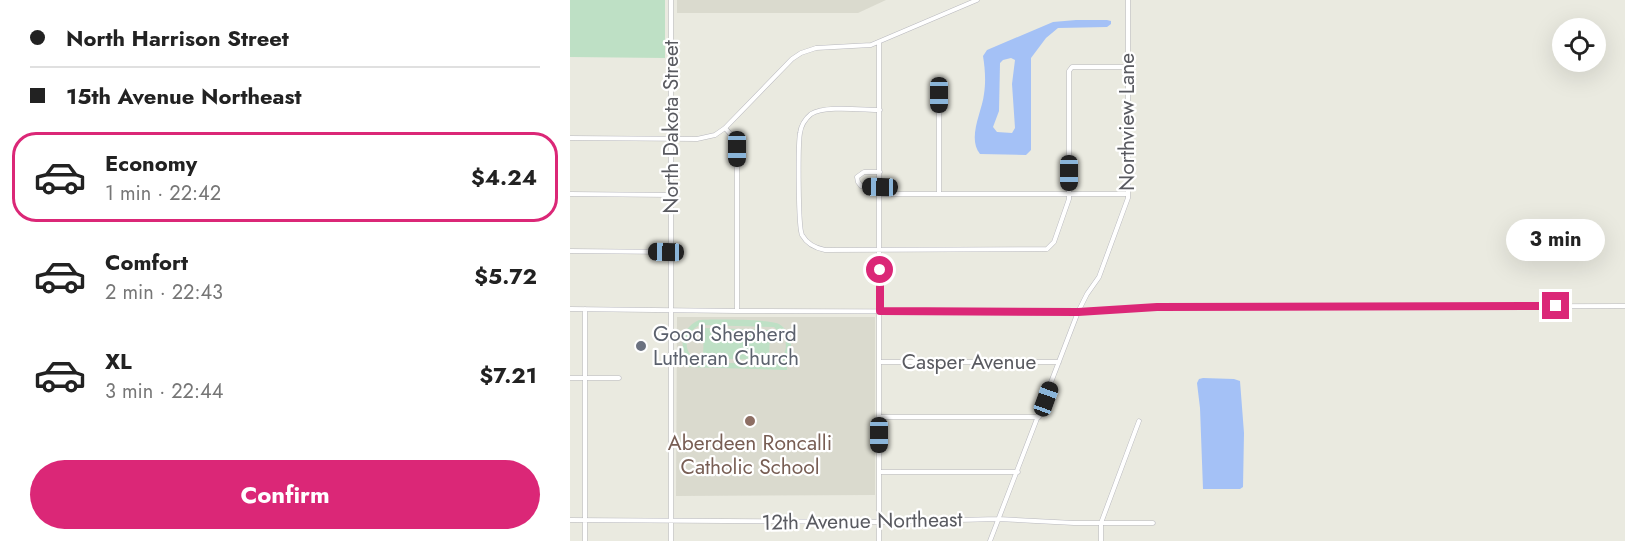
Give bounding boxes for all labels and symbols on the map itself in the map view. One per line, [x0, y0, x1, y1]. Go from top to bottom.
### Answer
street label: North Dakota Street [656, 40, 686, 214]
street label: Northview Lane [1112, 53, 1142, 191]
car [930, 77, 948, 113]
car [728, 131, 746, 167]
car [1060, 155, 1078, 191]
car [862, 178, 898, 196]
callout: 3 min [1506, 219, 1606, 261]
car [648, 243, 684, 261]
route start [866, 256, 893, 283]
route end [1542, 292, 1569, 319]
place label: Good Shepherd Lutheran Church [653, 319, 799, 373]
marker: Good Shepherd Lutheran Church [634, 339, 648, 353]
street label: Casper Avenue [902, 347, 1037, 377]
car [1031, 379, 1061, 419]
marker: Aberdeen Roncalli Catholic School [743, 414, 757, 428]
car [870, 417, 888, 453]
place label: Aberdeen Roncalli Catholic School [668, 428, 832, 482]
street label: 12th Avenue Northeast [761, 504, 963, 538]

